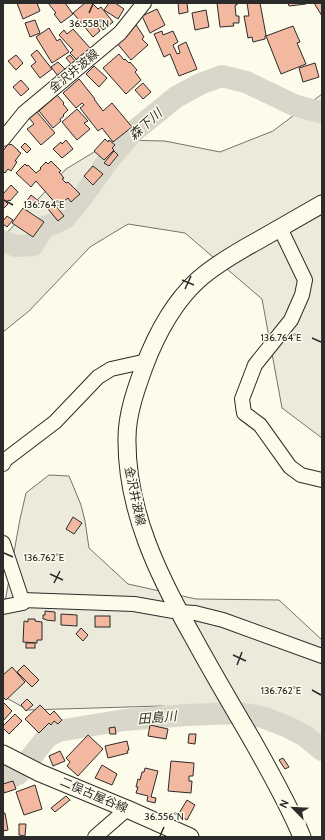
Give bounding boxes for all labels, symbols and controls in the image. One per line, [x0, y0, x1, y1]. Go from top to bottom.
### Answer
text: 36.558°N [69, 17, 109, 30]
street label: 金沢井波線 [46, 46, 101, 96]
water label: 森下川 [125, 104, 166, 143]
text: 136.764°E [23, 198, 65, 211]
text: 136.764°E [260, 331, 302, 344]
street label: 金沢井波線 [122, 465, 149, 527]
text: 136.762°E [24, 551, 65, 564]
text: 136.762°E [261, 684, 302, 697]
water label: 田島川 [137, 707, 179, 727]
street label: 二俣古屋谷線 [58, 774, 130, 816]
north arrow [273, 788, 313, 828]
text: N [276, 798, 292, 810]
text: 36.556°N [144, 810, 184, 823]

